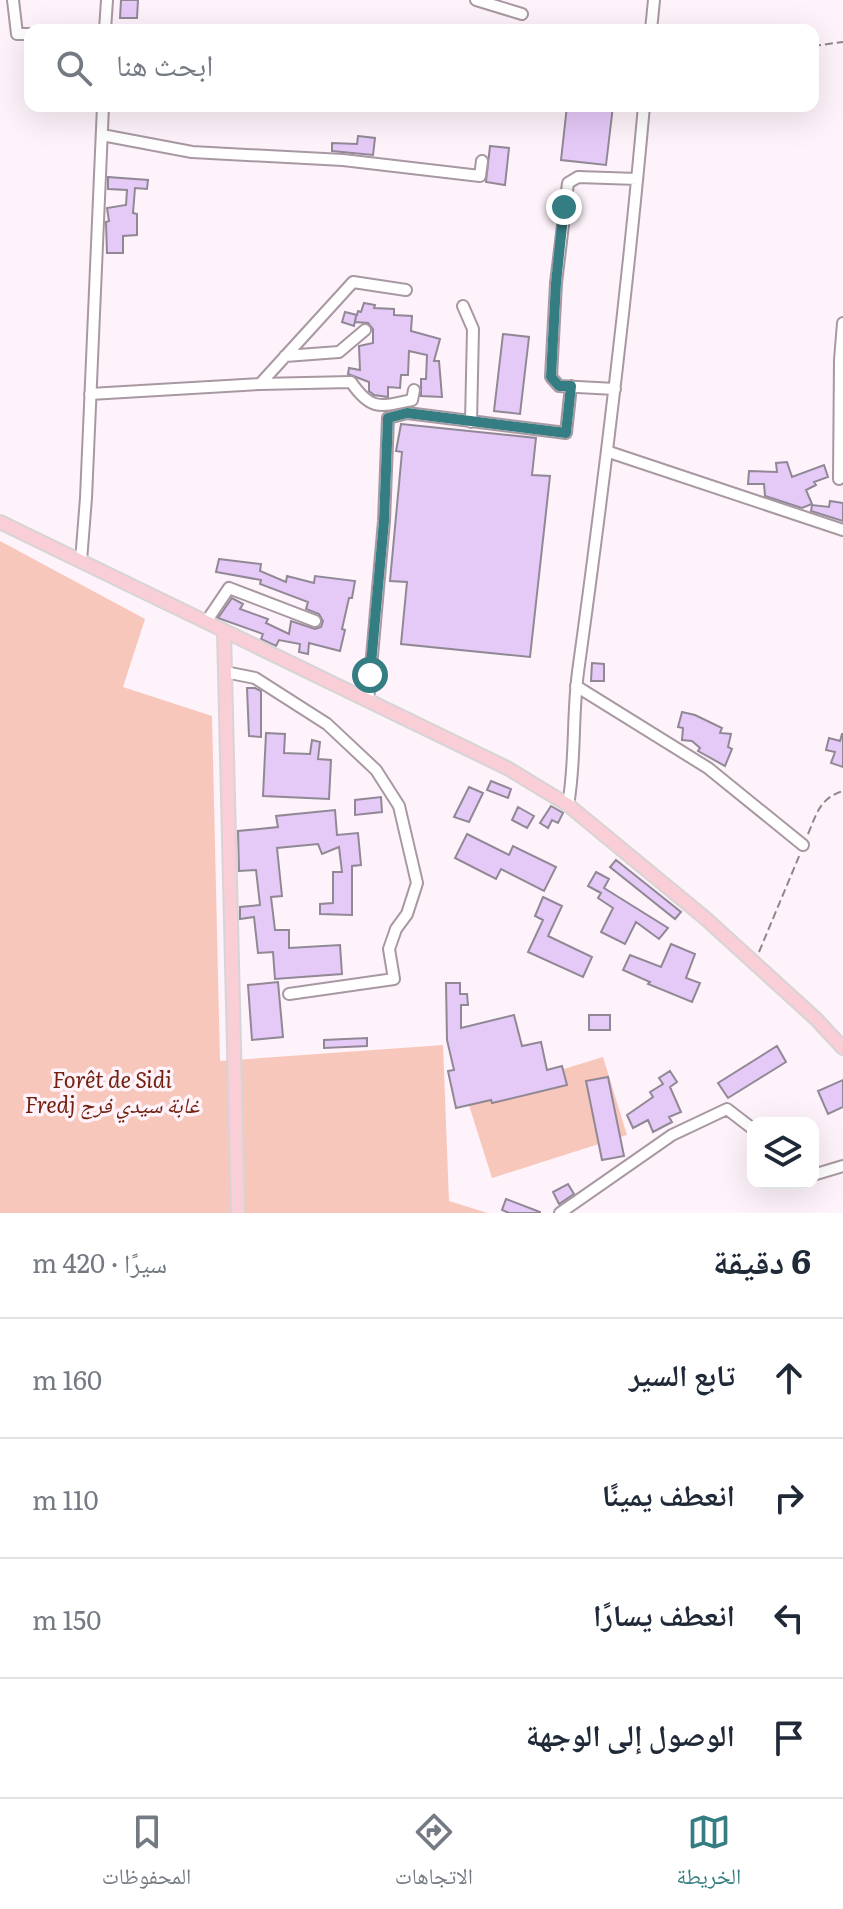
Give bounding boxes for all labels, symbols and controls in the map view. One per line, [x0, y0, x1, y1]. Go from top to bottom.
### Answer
search box [24, 24, 819, 112]
text: ابحث هنا [116, 41, 213, 85]
icon: search [52, 46, 96, 90]
route end [546, 189, 582, 225]
route start [352, 657, 388, 693]
park label: Forêt de Sidi Fredj غابة سيدي فرج [25, 1062, 200, 1122]
map controls [747, 1117, 819, 1189]
button: layers [747, 1117, 819, 1189]
text: 6 دقيقة [713, 1234, 811, 1284]
text: سيرًا · 420 m [32, 1242, 167, 1281]
text: تابع السير [629, 1351, 735, 1395]
icon: ahead [767, 1356, 811, 1400]
text: 160 m [32, 1359, 102, 1398]
text: انعطف يمينًا [602, 1471, 735, 1515]
icon: right [767, 1476, 811, 1520]
text: 110 m [32, 1479, 99, 1518]
text: انعطف يسارًا [593, 1591, 735, 1635]
icon: left [767, 1596, 811, 1640]
text: 150 m [32, 1599, 101, 1638]
text: الوصول إلى الوجهة [526, 1711, 735, 1755]
icon: arrive [767, 1716, 811, 1760]
tab: المحفوظات [102, 1810, 191, 1898]
tab: الاتجاهات [395, 1810, 473, 1898]
tab: الخريطة [676, 1810, 741, 1898]

